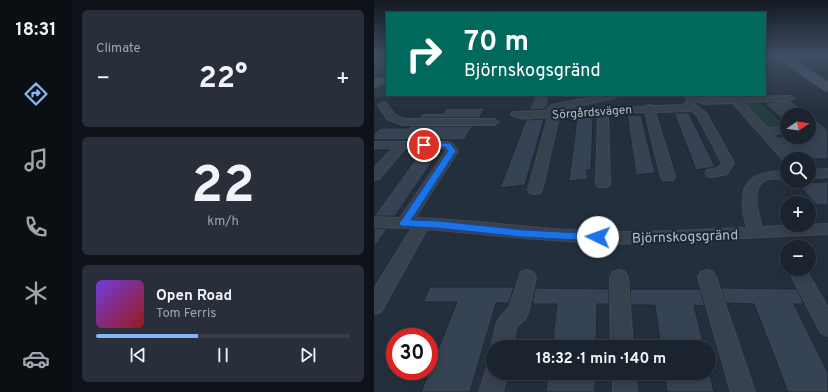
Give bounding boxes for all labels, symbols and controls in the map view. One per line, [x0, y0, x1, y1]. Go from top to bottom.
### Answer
text: 18:31 [16, 19, 56, 42]
text: 70 m [464, 25, 529, 61]
icon: right [398, 28, 450, 80]
text: Climate [96, 41, 141, 57]
text: Björnskogsgränd [464, 60, 601, 83]
text: 22° [198, 61, 248, 98]
text: − [96, 66, 110, 93]
text: + [336, 66, 350, 93]
icon: directions [22, 80, 50, 108]
street label: Sörgårdsvägen [552, 102, 633, 124]
north arrow [780, 108, 816, 144]
map controls [780, 108, 816, 276]
pin [407, 128, 441, 162]
icon: arrive [413, 134, 435, 156]
icon: music [22, 146, 50, 174]
button: search [780, 152, 816, 188]
text: 22 [191, 155, 255, 221]
button: + [780, 196, 816, 232]
icon: phone [22, 213, 50, 241]
text: km/h [207, 214, 239, 230]
position arrow [577, 216, 619, 258]
street label: Björnskogsgränd [632, 227, 738, 248]
button: − [780, 240, 816, 276]
icon: climate [22, 279, 50, 307]
text: Open Road [156, 287, 232, 306]
text: Tom Ferris [156, 306, 216, 322]
speed limit sign: 30 [386, 328, 438, 380]
icon: previous [127, 344, 149, 366]
icon: pause [212, 344, 234, 366]
icon: next [297, 344, 319, 366]
icon: car [22, 345, 50, 373]
text: 18:32 · 1 min · 140 m [536, 350, 666, 369]

